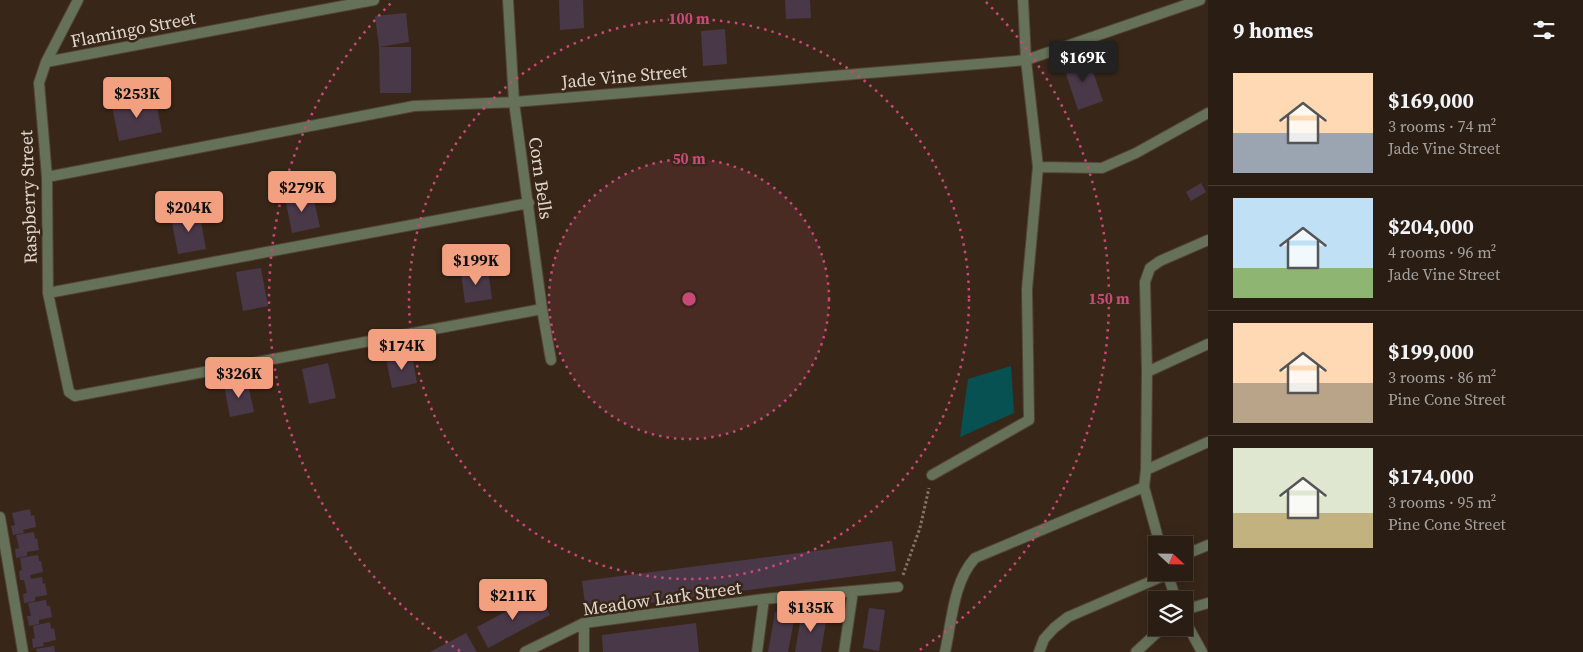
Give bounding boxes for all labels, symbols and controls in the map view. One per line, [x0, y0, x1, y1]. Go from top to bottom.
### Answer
street label: Flamingo Street [68, 5, 198, 53]
text: 100 m [668, 8, 710, 29]
text: 9 homes [1233, 16, 1313, 45]
icon: filters [1530, 16, 1558, 44]
pin: $169K [1048, 41, 1118, 83]
text: $169K [1060, 46, 1106, 68]
street label: Jade Vine Street [559, 58, 688, 94]
pin: $253K [102, 76, 172, 119]
text: $253K [114, 82, 160, 104]
text: $169,000 [1388, 86, 1474, 115]
icon: home [1273, 93, 1333, 153]
text: 3 rooms · 74 m² [1388, 115, 1496, 137]
street label: Raspberry Street [13, 130, 43, 264]
street label: Corn Bells [523, 135, 559, 221]
text: Jade Vine Street [1388, 137, 1500, 159]
text: 50 m [672, 148, 706, 169]
pin: $279K [267, 170, 337, 213]
text: $279K [279, 176, 325, 198]
pin: $204K [154, 190, 224, 233]
text: $204K [166, 196, 212, 218]
text: $204,000 [1388, 212, 1474, 241]
icon: home [1273, 218, 1333, 278]
text: 4 rooms · 96 m² [1388, 241, 1496, 263]
pin: $199K [441, 244, 511, 286]
text: $199K [453, 249, 499, 271]
text: Jade Vine Street [1388, 263, 1500, 285]
text: 150 m [1088, 288, 1130, 309]
centre of rings [680, 290, 698, 308]
pin: $174K [367, 328, 437, 371]
text: $174K [379, 334, 425, 356]
text: $199,000 [1388, 337, 1474, 366]
icon: home [1273, 343, 1333, 403]
pin: $326K [204, 356, 274, 399]
text: $326K [216, 362, 262, 384]
text: 3 rooms · 86 m² [1388, 366, 1496, 388]
text: Pine Cone Street [1388, 388, 1506, 410]
text: $174,000 [1388, 462, 1474, 491]
icon: home [1273, 468, 1333, 528]
text: 3 rooms · 95 m² [1388, 491, 1496, 513]
text: Pine Cone Street [1388, 513, 1506, 535]
north arrow [1148, 536, 1192, 581]
map controls [1148, 536, 1193, 636]
street label: Meadow Lark Street [581, 574, 743, 622]
pin: $211K [478, 578, 548, 621]
text: $211K [490, 584, 536, 606]
pin: $135K [776, 590, 846, 633]
button: layers [1148, 591, 1193, 636]
text: $135K [788, 596, 834, 618]

